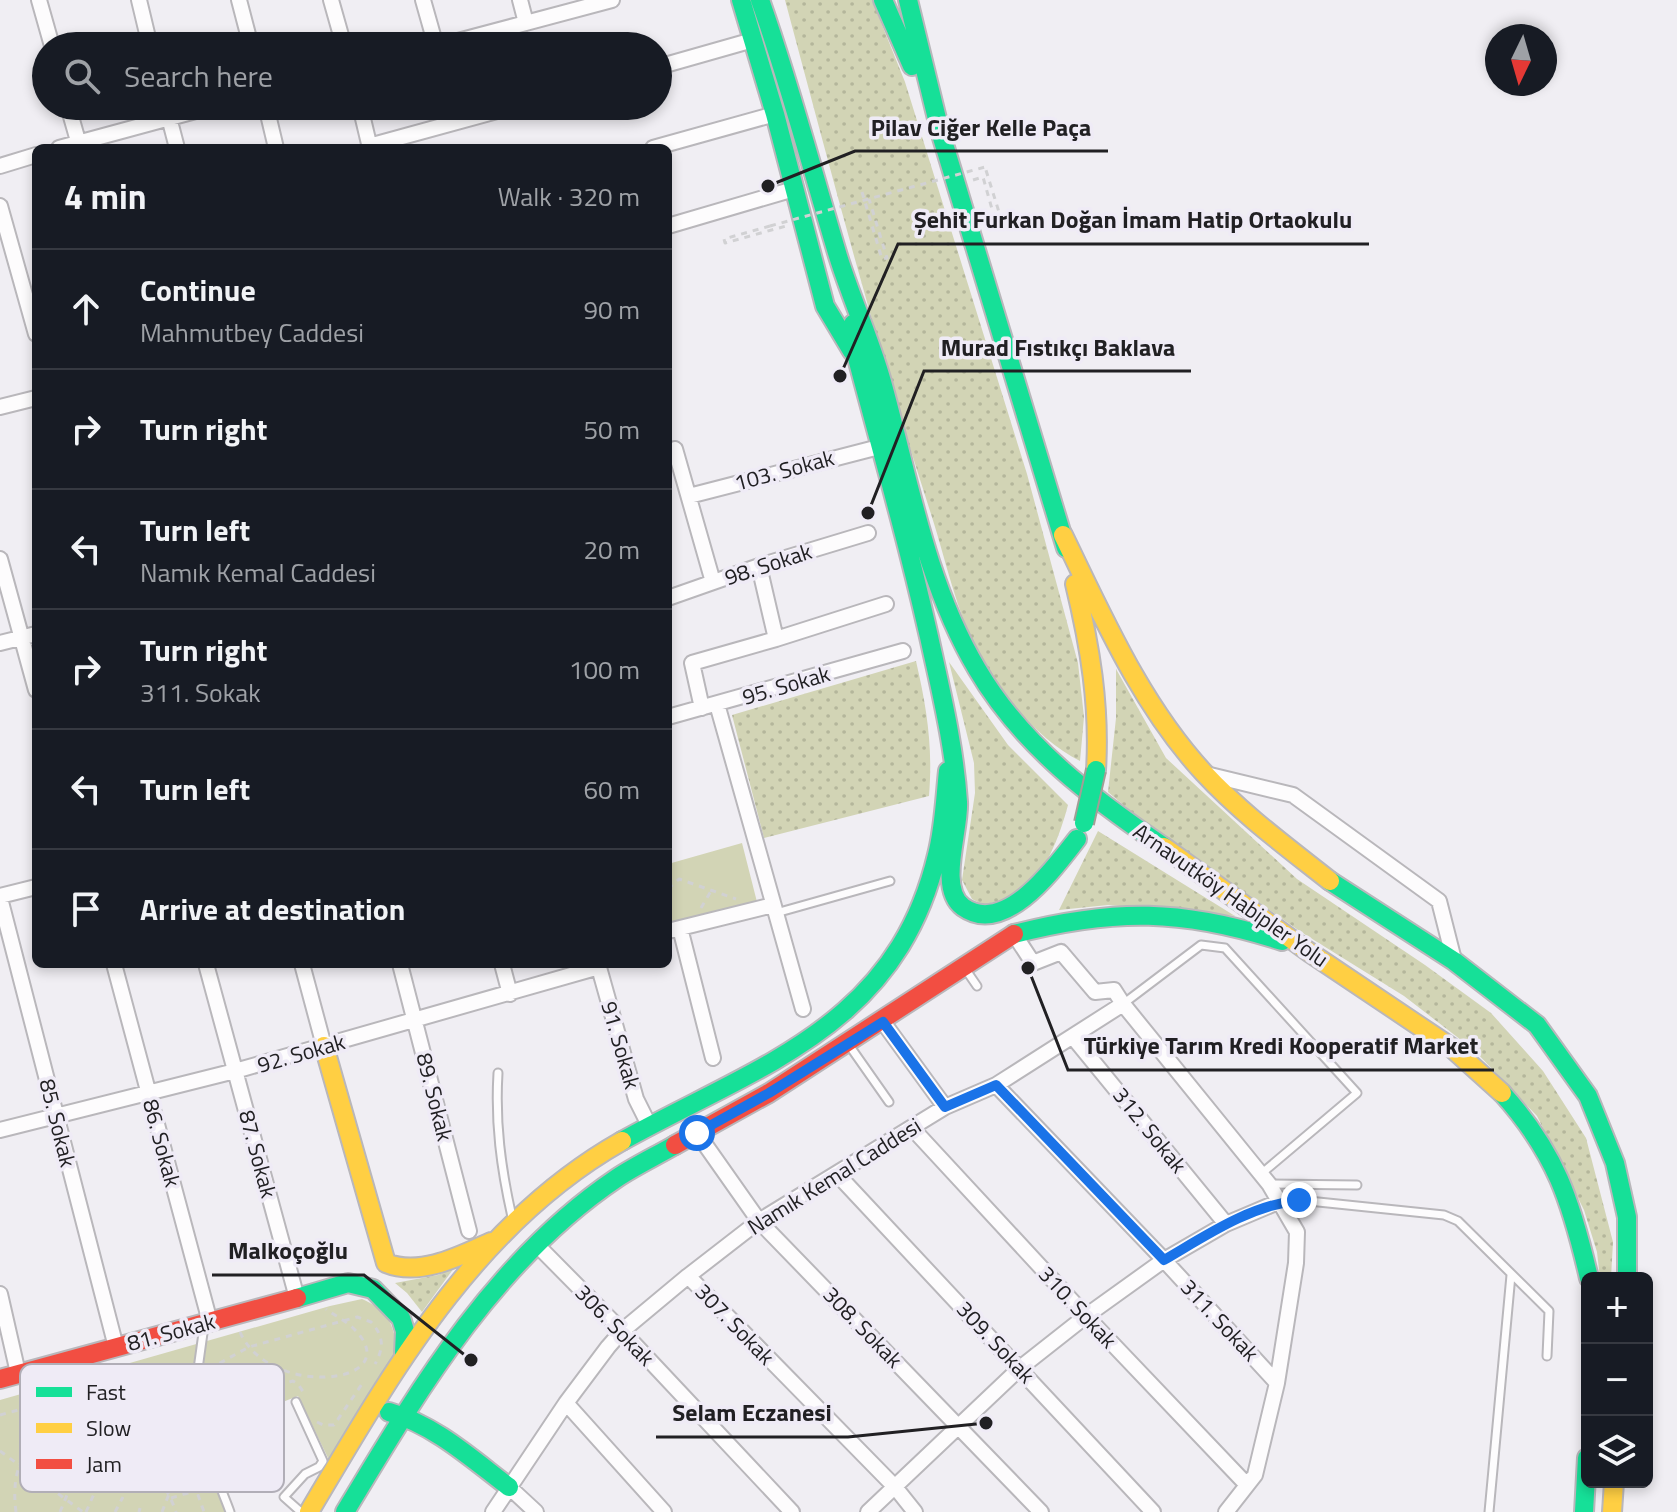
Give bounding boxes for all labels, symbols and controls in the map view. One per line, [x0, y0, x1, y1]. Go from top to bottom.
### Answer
north arrow [1485, 24, 1557, 96]
search box [32, 32, 672, 120]
text: Search here [124, 53, 273, 99]
icon: search [60, 54, 104, 98]
callout: Pilav Ciğer Kelle Paça [855, 103, 1108, 151]
text: Pilav Ciğer Kelle Paça [871, 109, 1091, 145]
text: 4 min [64, 170, 147, 222]
text: Walk · 320 m [498, 177, 640, 216]
callout: Şehit Furkan Doğan İmam Hatip Ortaokulu [898, 196, 1369, 244]
text: Şehit Furkan Doğan İmam Hatip Ortaokulu [914, 201, 1352, 237]
text: Continue [140, 267, 256, 313]
icon: ahead [64, 287, 108, 331]
text: 90 m [583, 290, 640, 329]
text: Mahmutbey Caddesi [140, 313, 364, 352]
callout: Murad Fıstıkçı Baklava [924, 323, 1191, 371]
text: Murad Fıstıkçı Baklava [941, 329, 1175, 365]
text: Turn right [140, 406, 268, 452]
icon: right [64, 407, 108, 451]
text: 50 m [583, 410, 640, 449]
street label: 103. Sokak [730, 440, 838, 500]
text: Turn left [140, 507, 250, 553]
icon: left [64, 527, 108, 571]
text: 20 m [583, 530, 640, 569]
street label: 98. Sokak [720, 534, 816, 594]
text: Namık Kemal Caddesi [140, 553, 376, 592]
text: Turn right [140, 627, 268, 673]
icon: right [64, 647, 108, 691]
text: 100 m [569, 650, 640, 689]
street label: 95. Sokak [738, 656, 834, 714]
text: 311. Sokak [140, 673, 261, 712]
text: Turn left [140, 766, 250, 812]
icon: left [64, 767, 108, 811]
text: 60 m [583, 770, 640, 809]
street label: Arnavutköy Habipler Yolu [1126, 815, 1336, 975]
text: Arrive at destination [140, 886, 405, 932]
icon: arrive [64, 887, 108, 931]
street label: 91. Sokak [592, 997, 650, 1093]
callout: Türkiye Tarım Kredi Kooperatif Market [1068, 1022, 1494, 1070]
street label: 92. Sokak [253, 1024, 349, 1082]
text: Türkiye Tarım Kredi Kooperatif Market [1084, 1027, 1479, 1063]
street label: 89. Sokak [408, 1049, 462, 1145]
street label: 85. Sokak [31, 1075, 85, 1171]
street label: 312. Sokak [1105, 1080, 1196, 1181]
street label: 86. Sokak [134, 1095, 190, 1191]
street label: 87. Sokak [230, 1106, 286, 1202]
street label: Namık Kemal Caddesi [740, 1109, 928, 1243]
route start [679, 1115, 715, 1151]
route end [1281, 1182, 1317, 1218]
callout: Malkoçoğlu [212, 1227, 364, 1275]
text: Malkoçoğlu [228, 1232, 348, 1268]
street label: 310. Sokak [1031, 1258, 1126, 1356]
street label: 311. Sokak [1173, 1271, 1268, 1369]
map controls [1581, 1272, 1653, 1488]
button: + [1581, 1272, 1653, 1344]
street label: 307. Sokak [687, 1275, 783, 1373]
street label: 306. Sokak [567, 1276, 663, 1374]
street label: 308. Sokak [815, 1278, 911, 1376]
street label: 309. Sokak [949, 1293, 1044, 1391]
street label: 81. Sokak [123, 1304, 219, 1360]
button: − [1581, 1344, 1653, 1416]
legend [20, 1364, 284, 1492]
text: Fast [86, 1375, 126, 1409]
callout: Selam Eczanesi [656, 1389, 848, 1437]
text: Selam Eczanesi [672, 1394, 832, 1430]
text: Slow [86, 1411, 132, 1445]
button: layers [1581, 1416, 1653, 1488]
text: Jam [86, 1447, 122, 1481]

